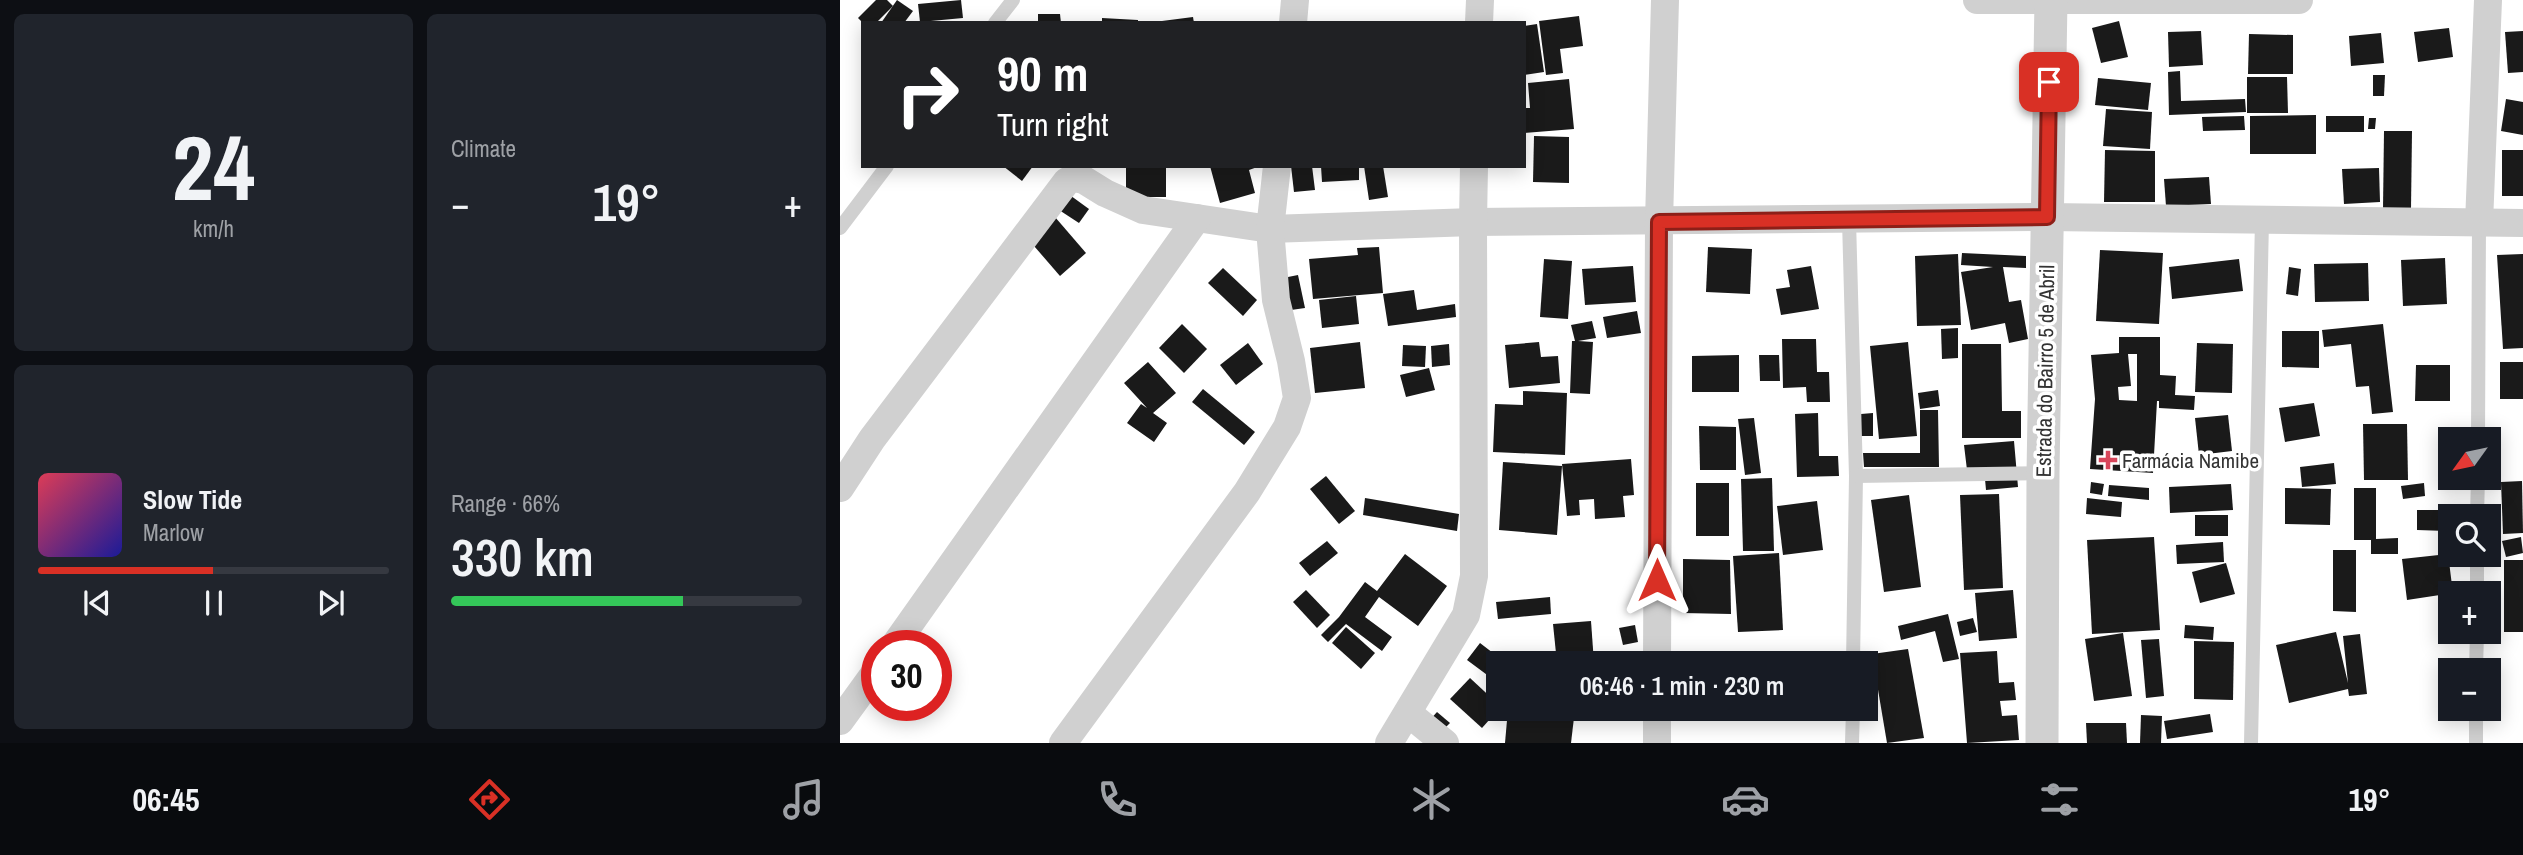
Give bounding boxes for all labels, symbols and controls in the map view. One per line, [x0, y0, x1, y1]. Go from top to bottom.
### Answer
text: 90 m [997, 40, 1089, 106]
icon: right [882, 49, 973, 140]
pin [2019, 52, 2079, 112]
icon: arrive [2030, 63, 2068, 101]
text: Turn right [997, 103, 1109, 146]
text: 24 [172, 106, 255, 228]
text: Climate [451, 133, 516, 164]
text: 19° [592, 167, 661, 237]
text: − [451, 178, 469, 229]
text: + [784, 178, 802, 229]
text: km/h [193, 213, 234, 244]
street label: Estrada do Bairro 5 de Abril [2029, 264, 2061, 478]
north arrow [2438, 427, 2501, 490]
map controls [2438, 427, 2501, 721]
place label: Farmácia Namibe [2122, 446, 2259, 475]
marker: Farmácia Namibe [2100, 452, 2116, 468]
text: Slow Tide [143, 482, 242, 517]
text: Range · 66% [451, 488, 560, 519]
button: search [2438, 504, 2501, 567]
text: Marlow [143, 517, 204, 548]
text: 330 km [451, 522, 594, 592]
position arrow [1620, 543, 1694, 617]
button: + [2438, 581, 2501, 644]
icon: previous [78, 584, 116, 622]
icon: pause [195, 584, 233, 622]
icon: next [312, 584, 350, 622]
speed limit sign: 30 [861, 630, 952, 721]
button: − [2438, 658, 2501, 721]
text: 06:46 · 1 min · 230 m [1580, 668, 1784, 703]
icon: directions [465, 775, 514, 824]
icon: music [779, 775, 828, 824]
icon: phone [1093, 775, 1142, 824]
icon: climate [1407, 775, 1456, 824]
icon: car [1721, 775, 1770, 824]
icon: filters [2035, 775, 2084, 824]
text: 06:45 [132, 778, 200, 821]
text: 19° [2348, 778, 2390, 821]

